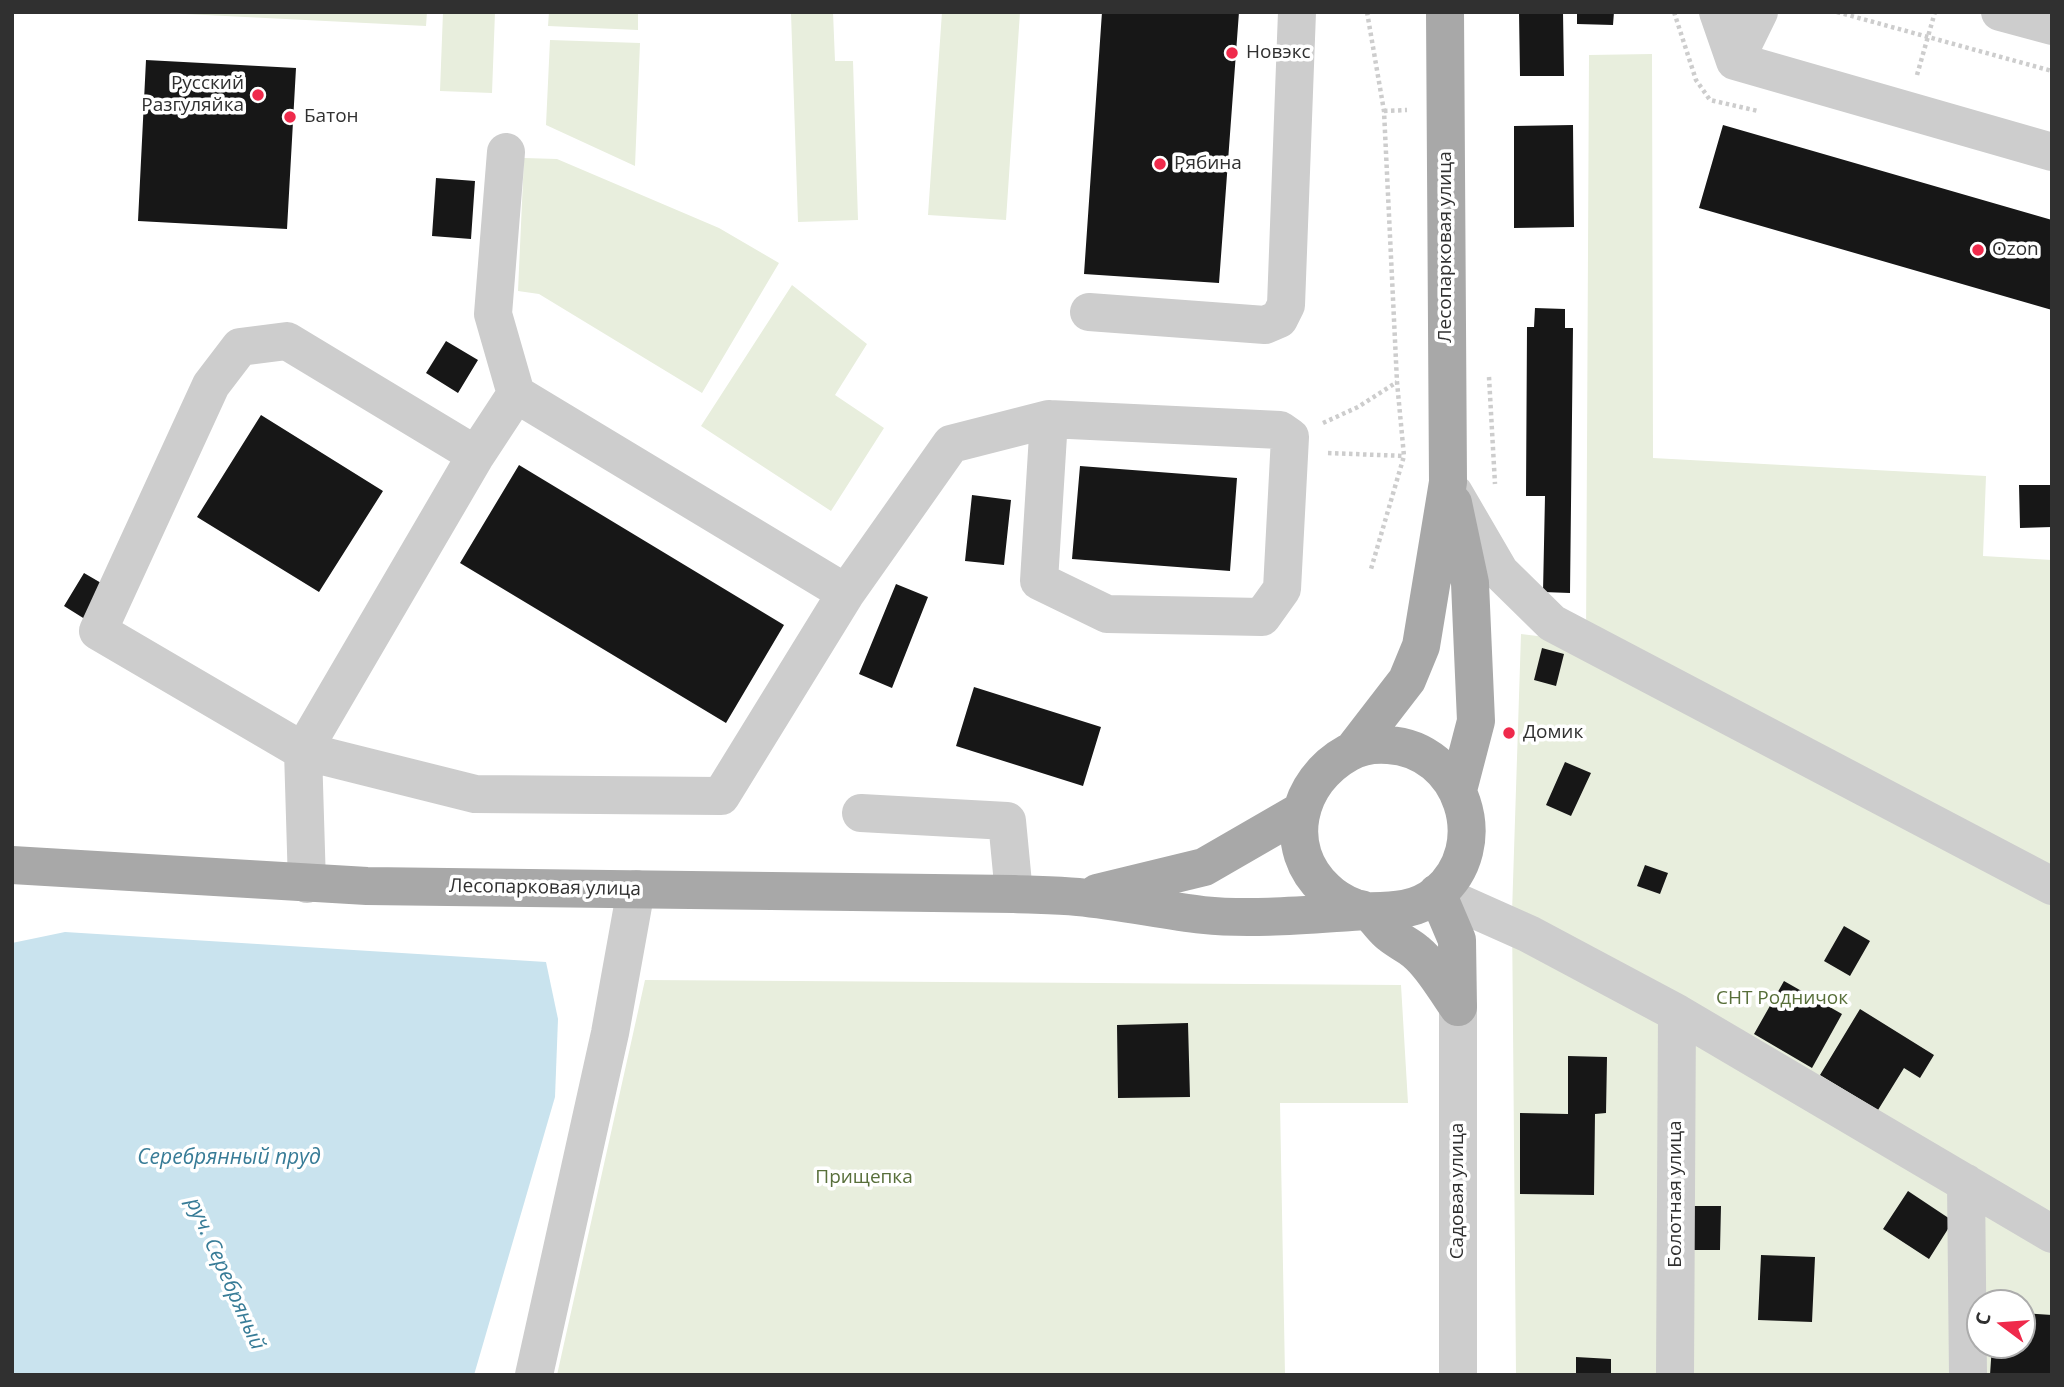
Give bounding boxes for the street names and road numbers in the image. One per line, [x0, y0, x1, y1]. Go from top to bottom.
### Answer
street label: Лесопарковая улица [1435, 151, 1457, 343]
street label: Лесопарковая улица [449, 875, 641, 901]
street label: Болотная улица [1665, 1120, 1687, 1268]
street label: Садовая улица [1447, 1123, 1469, 1259]

